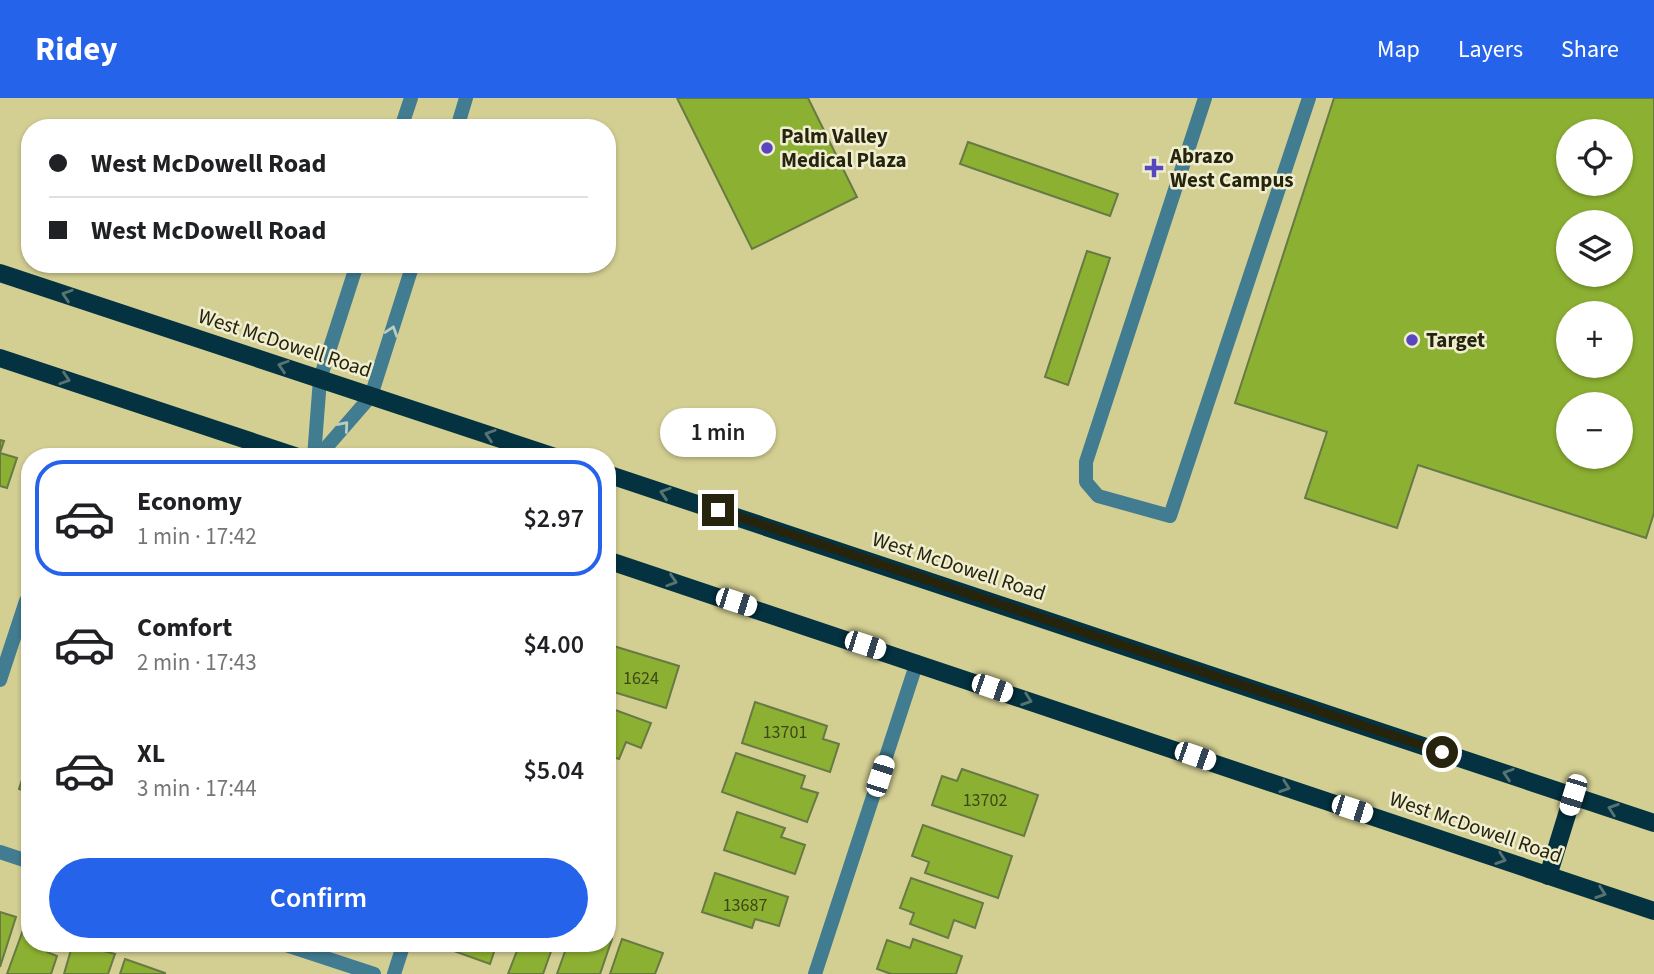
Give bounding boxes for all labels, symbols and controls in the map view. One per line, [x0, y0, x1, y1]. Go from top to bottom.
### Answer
text: Ridey [35, 26, 117, 73]
text: Map [1377, 32, 1420, 67]
text: Layers [1458, 32, 1523, 67]
text: Share [1561, 32, 1619, 67]
map controls [1556, 119, 1633, 469]
button: locate [1556, 119, 1633, 196]
place label: Palm Valley Medical Plaza [781, 121, 907, 175]
marker: Palm Valley Medical Plaza [759, 140, 775, 156]
place label: Abrazo West Campus [1169, 141, 1294, 195]
text: West McDowell Road [91, 145, 326, 182]
marker: Abrazo West Campus [1144, 158, 1164, 178]
button: layers [1556, 210, 1633, 287]
text: West McDowell Road [91, 212, 326, 249]
one-way arrow [61, 289, 73, 303]
street label: West McDowell Road [194, 301, 376, 385]
button: + [1556, 301, 1633, 378]
one-way arrow [383, 325, 398, 337]
place label: Target [1426, 325, 1485, 355]
marker: Target [1404, 332, 1420, 348]
one-way arrow [277, 360, 289, 375]
one-way arrow [58, 371, 70, 385]
button: − [1556, 392, 1633, 469]
callout: 1 min [660, 408, 776, 458]
text: 1 min [691, 416, 745, 449]
one-way arrow [336, 421, 348, 434]
one-way arrow [485, 429, 497, 443]
text: Economy [137, 483, 242, 520]
icon: car [53, 487, 116, 550]
one-way arrow [659, 487, 671, 501]
route end [702, 494, 734, 526]
text: $2.97 [523, 500, 584, 537]
text: 1 min · 17:42 [137, 520, 257, 553]
street label: West McDowell Road [868, 524, 1050, 608]
one-way arrow [665, 573, 678, 587]
car [713, 586, 760, 618]
text: Comfort [137, 609, 232, 646]
icon: car [53, 613, 116, 676]
text: $4.00 [523, 626, 584, 663]
car [842, 629, 889, 661]
text: 2 min · 17:43 [137, 646, 257, 679]
house number: 1624 [623, 666, 659, 691]
car [969, 671, 1016, 705]
one-way arrow [1021, 691, 1033, 706]
house number: 13701 [763, 720, 807, 745]
text: XL [137, 735, 165, 772]
route start [1426, 736, 1458, 768]
icon: car [53, 739, 116, 802]
car [1172, 739, 1219, 773]
text: $5.04 [523, 752, 584, 789]
car [864, 753, 897, 799]
one-way arrow [1502, 768, 1515, 782]
text: 3 min · 17:44 [137, 772, 257, 805]
car [1557, 772, 1590, 818]
one-way arrow [1279, 778, 1291, 793]
street label: West McDowell Road [1386, 783, 1566, 871]
house number: 13702 [963, 788, 1007, 813]
car [1329, 793, 1376, 825]
one-way arrow [1608, 803, 1620, 817]
one-way arrow [1494, 851, 1506, 865]
button: Confirm [49, 858, 588, 938]
one-way arrow [1595, 885, 1607, 900]
house number: 13687 [723, 893, 767, 918]

